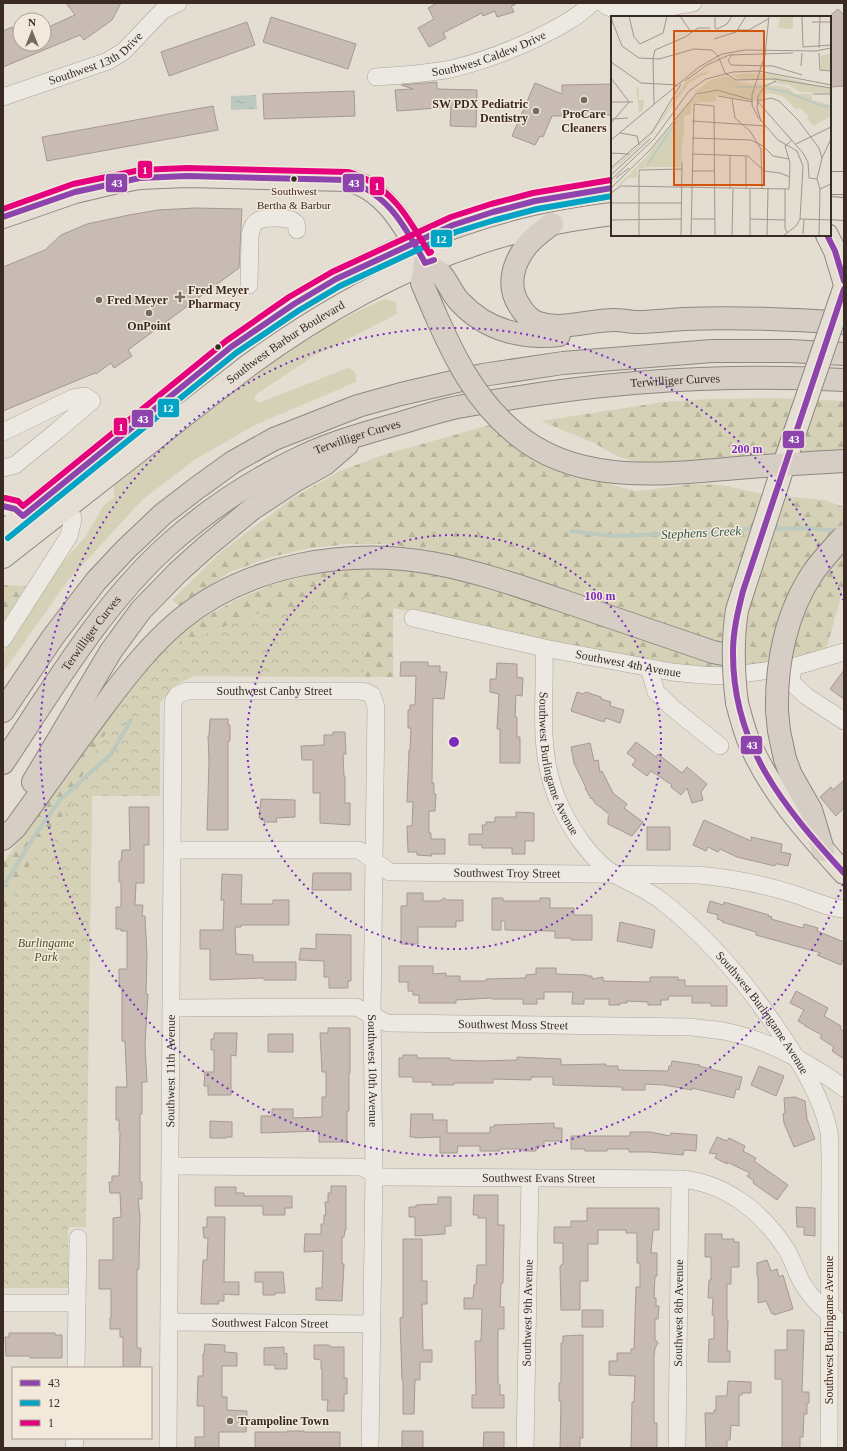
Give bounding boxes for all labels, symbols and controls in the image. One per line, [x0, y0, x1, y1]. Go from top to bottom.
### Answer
north arrow [12, 12, 52, 52]
text: N [28, 16, 36, 28]
inset map [611, 16, 831, 236]
street label: Southwest Caldew Drive [431, 28, 548, 79]
street label: Southwest 13th Drive [47, 29, 145, 88]
marker: ProCare Cleaners [579, 95, 589, 105]
place label: SW PDX Pediatric Dentistry [432, 97, 529, 125]
marker: SW PDX Pediatric Dentistry [531, 106, 541, 116]
place label: ProCare Cleaners [561, 107, 607, 135]
line badge: 1 [137, 160, 153, 179]
text: 1 [142, 164, 148, 176]
line badge: 43 [105, 173, 128, 193]
line badge: 43 [342, 173, 365, 193]
marker: Southwest Bertha & Barbur [289, 174, 299, 184]
line badge: 1 [369, 176, 385, 196]
text: 43 [112, 177, 123, 189]
text: 43 [349, 177, 360, 189]
text: 1 [374, 180, 380, 192]
place label: Southwest Bertha & Barbur [257, 185, 331, 211]
line badge: 12 [430, 229, 453, 248]
text: 12 [436, 233, 447, 245]
place label: Fred Meyer Pharmacy [188, 283, 249, 311]
marker: Fred Meyer Pharmacy [175, 292, 185, 302]
place label: Fred Meyer [107, 293, 168, 307]
marker: Fred Meyer [94, 295, 104, 305]
street label: Southwest Barbur Boulevard [224, 298, 347, 387]
marker: OnPoint [144, 308, 154, 318]
place label: OnPoint [127, 319, 171, 333]
unlabelled marker [213, 342, 223, 352]
street label: Terwilliger Curves [630, 371, 721, 390]
line badge: 12 [157, 398, 180, 418]
text: 12 [163, 402, 174, 414]
line badge: 43 [131, 409, 154, 428]
text: 43 [138, 413, 149, 425]
street label: Terwilliger Curves [312, 416, 402, 457]
line badge: 1 [113, 417, 128, 436]
text: 1 [118, 421, 124, 433]
line badge: 43 [782, 430, 805, 449]
text: 43 [789, 433, 800, 445]
text: 200 m [732, 442, 763, 456]
water label: Stephens Creek [661, 523, 742, 542]
text: 100 m [585, 589, 616, 603]
street label: Terwilliger Curves [59, 592, 124, 674]
street label: Southwest 4th Avenue [574, 647, 682, 680]
street label: Southwest Canby Street [217, 684, 333, 698]
street label: Southwest Burlingame Avenue [536, 692, 582, 838]
centre of rings [447, 735, 461, 749]
line badge: 43 [740, 735, 763, 755]
text: 43 [747, 739, 758, 751]
street label: Southwest Troy Street [454, 866, 561, 881]
park label: Burlingame Park [18, 936, 75, 964]
street label: Southwest Burlingame Avenue [713, 949, 812, 1077]
street label: Southwest 10th Avenue [365, 1014, 380, 1127]
street label: Southwest 11th Avenue [163, 1015, 178, 1127]
street label: Southwest Moss Street [458, 1017, 569, 1032]
street label: Southwest Evans Street [482, 1171, 596, 1185]
street label: Southwest Burlingame Avenue [822, 1256, 836, 1404]
street label: Southwest 9th Avenue [520, 1259, 536, 1367]
street label: Southwest 8th Avenue [671, 1259, 686, 1367]
street label: Southwest Falcon Street [212, 1315, 329, 1331]
legend [12, 1367, 152, 1439]
text: 43 [48, 1376, 60, 1390]
text: 12 [48, 1396, 60, 1410]
place label: Trampoline Town [238, 1414, 329, 1428]
text: 1 [48, 1416, 54, 1430]
marker: Trampoline Town [225, 1416, 235, 1426]

